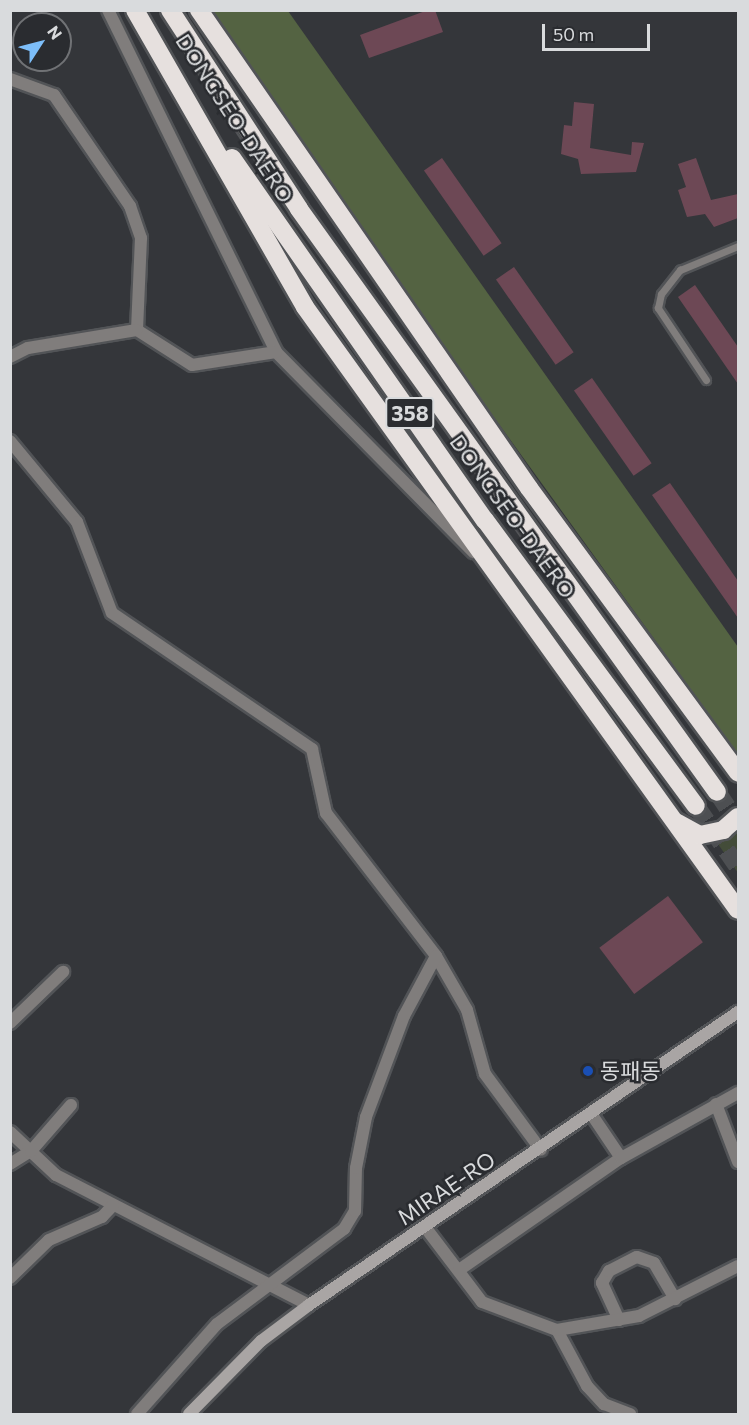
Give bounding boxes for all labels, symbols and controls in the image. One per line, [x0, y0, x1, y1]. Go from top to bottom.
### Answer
north arrow [12, 12, 72, 72]
scale bar [545, 12, 653, 50]
text: N [44, 22, 67, 43]
text: 50 m [553, 23, 594, 45]
street label: DONGSEO-DAERO [170, 29, 300, 207]
road number: 358 [384, 395, 436, 431]
street label: DONGSEO-DAERO [445, 429, 581, 603]
place label: 동패동 [600, 1058, 661, 1084]
marker: 동패동 [581, 1064, 595, 1078]
street label: MIRAE-RO [392, 1146, 500, 1230]

